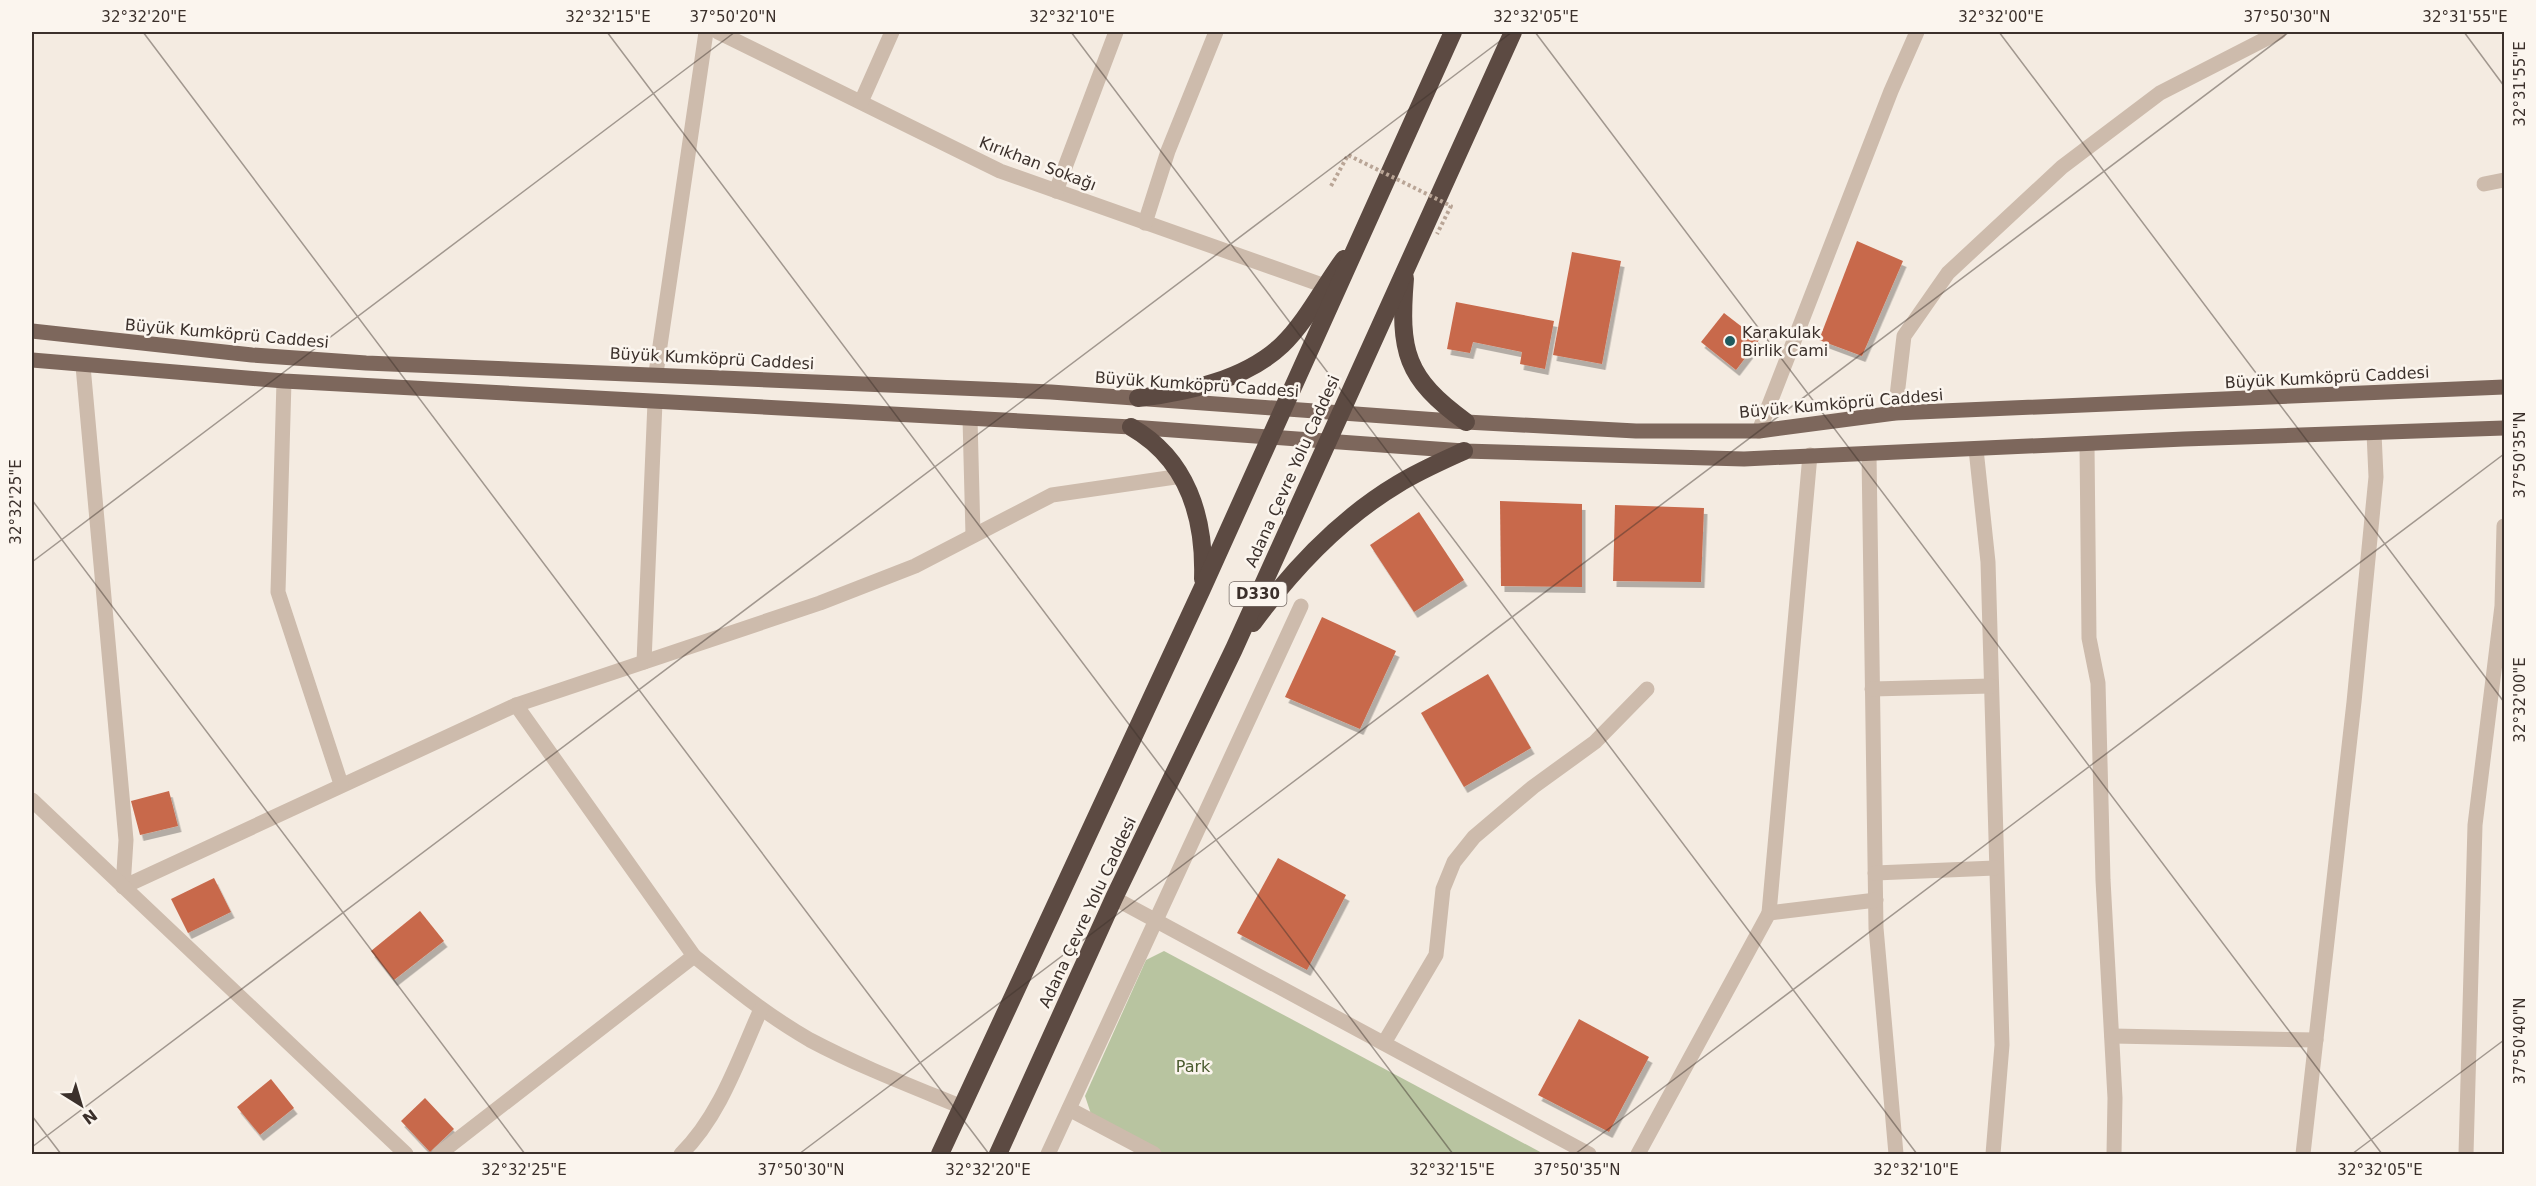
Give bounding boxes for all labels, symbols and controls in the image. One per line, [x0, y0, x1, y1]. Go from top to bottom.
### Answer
text: 32°32'20"E [101, 8, 187, 26]
text: 32°32'15"E [565, 8, 651, 26]
text: 37°50'20"N [689, 8, 777, 26]
text: 32°32'10"E [1029, 8, 1115, 26]
text: 32°32'05"E [1493, 8, 1579, 26]
text: 32°32'00"E [1958, 8, 2044, 26]
text: 37°50'30"N [2243, 8, 2331, 26]
text: 32°31'55"E [2422, 8, 2508, 26]
text: 32°31'55"E [2511, 41, 2529, 127]
street label: Kırıkhan Sokağı [977, 132, 1099, 195]
street label: Büyük Kumköprü Caddesi [124, 315, 330, 352]
place label: Karakulak Birlik Cami [1742, 323, 1828, 360]
marker: Karakulak Birlik Cami [1723, 334, 1737, 348]
street label: Büyük Kumköprü Caddesi [609, 344, 815, 373]
street label: Büyük Kumköprü Caddesi [2224, 363, 2430, 392]
street label: Büyük Kumköprü Caddesi [1094, 368, 1300, 401]
street label: Adana Çevre Yolu Caddesi [1241, 372, 1344, 570]
street label: Büyük Kumköprü Caddesi [1738, 385, 1944, 422]
text: 37°50'35"N [2511, 411, 2529, 499]
text: 32°32'25"E [7, 459, 25, 545]
road number: D330 [1230, 582, 1286, 606]
text: 32°32'00"E [2511, 657, 2529, 743]
street label: Adana Çevre Yolu Caddesi [1035, 814, 1140, 1011]
text: 37°50'40"N [2511, 997, 2529, 1085]
park label: Park [1176, 1057, 1211, 1076]
north arrow [51, 1075, 111, 1135]
text: N [79, 1105, 101, 1128]
text: 32°32'25"E [481, 1161, 567, 1179]
text: 37°50'30"N [757, 1161, 845, 1179]
text: 32°32'20"E [945, 1161, 1031, 1179]
text: 32°32'15"E [1409, 1161, 1495, 1179]
text: 37°50'35"N [1533, 1161, 1621, 1179]
text: 32°32'10"E [1873, 1161, 1959, 1179]
text: 32°32'05"E [2337, 1161, 2423, 1179]

